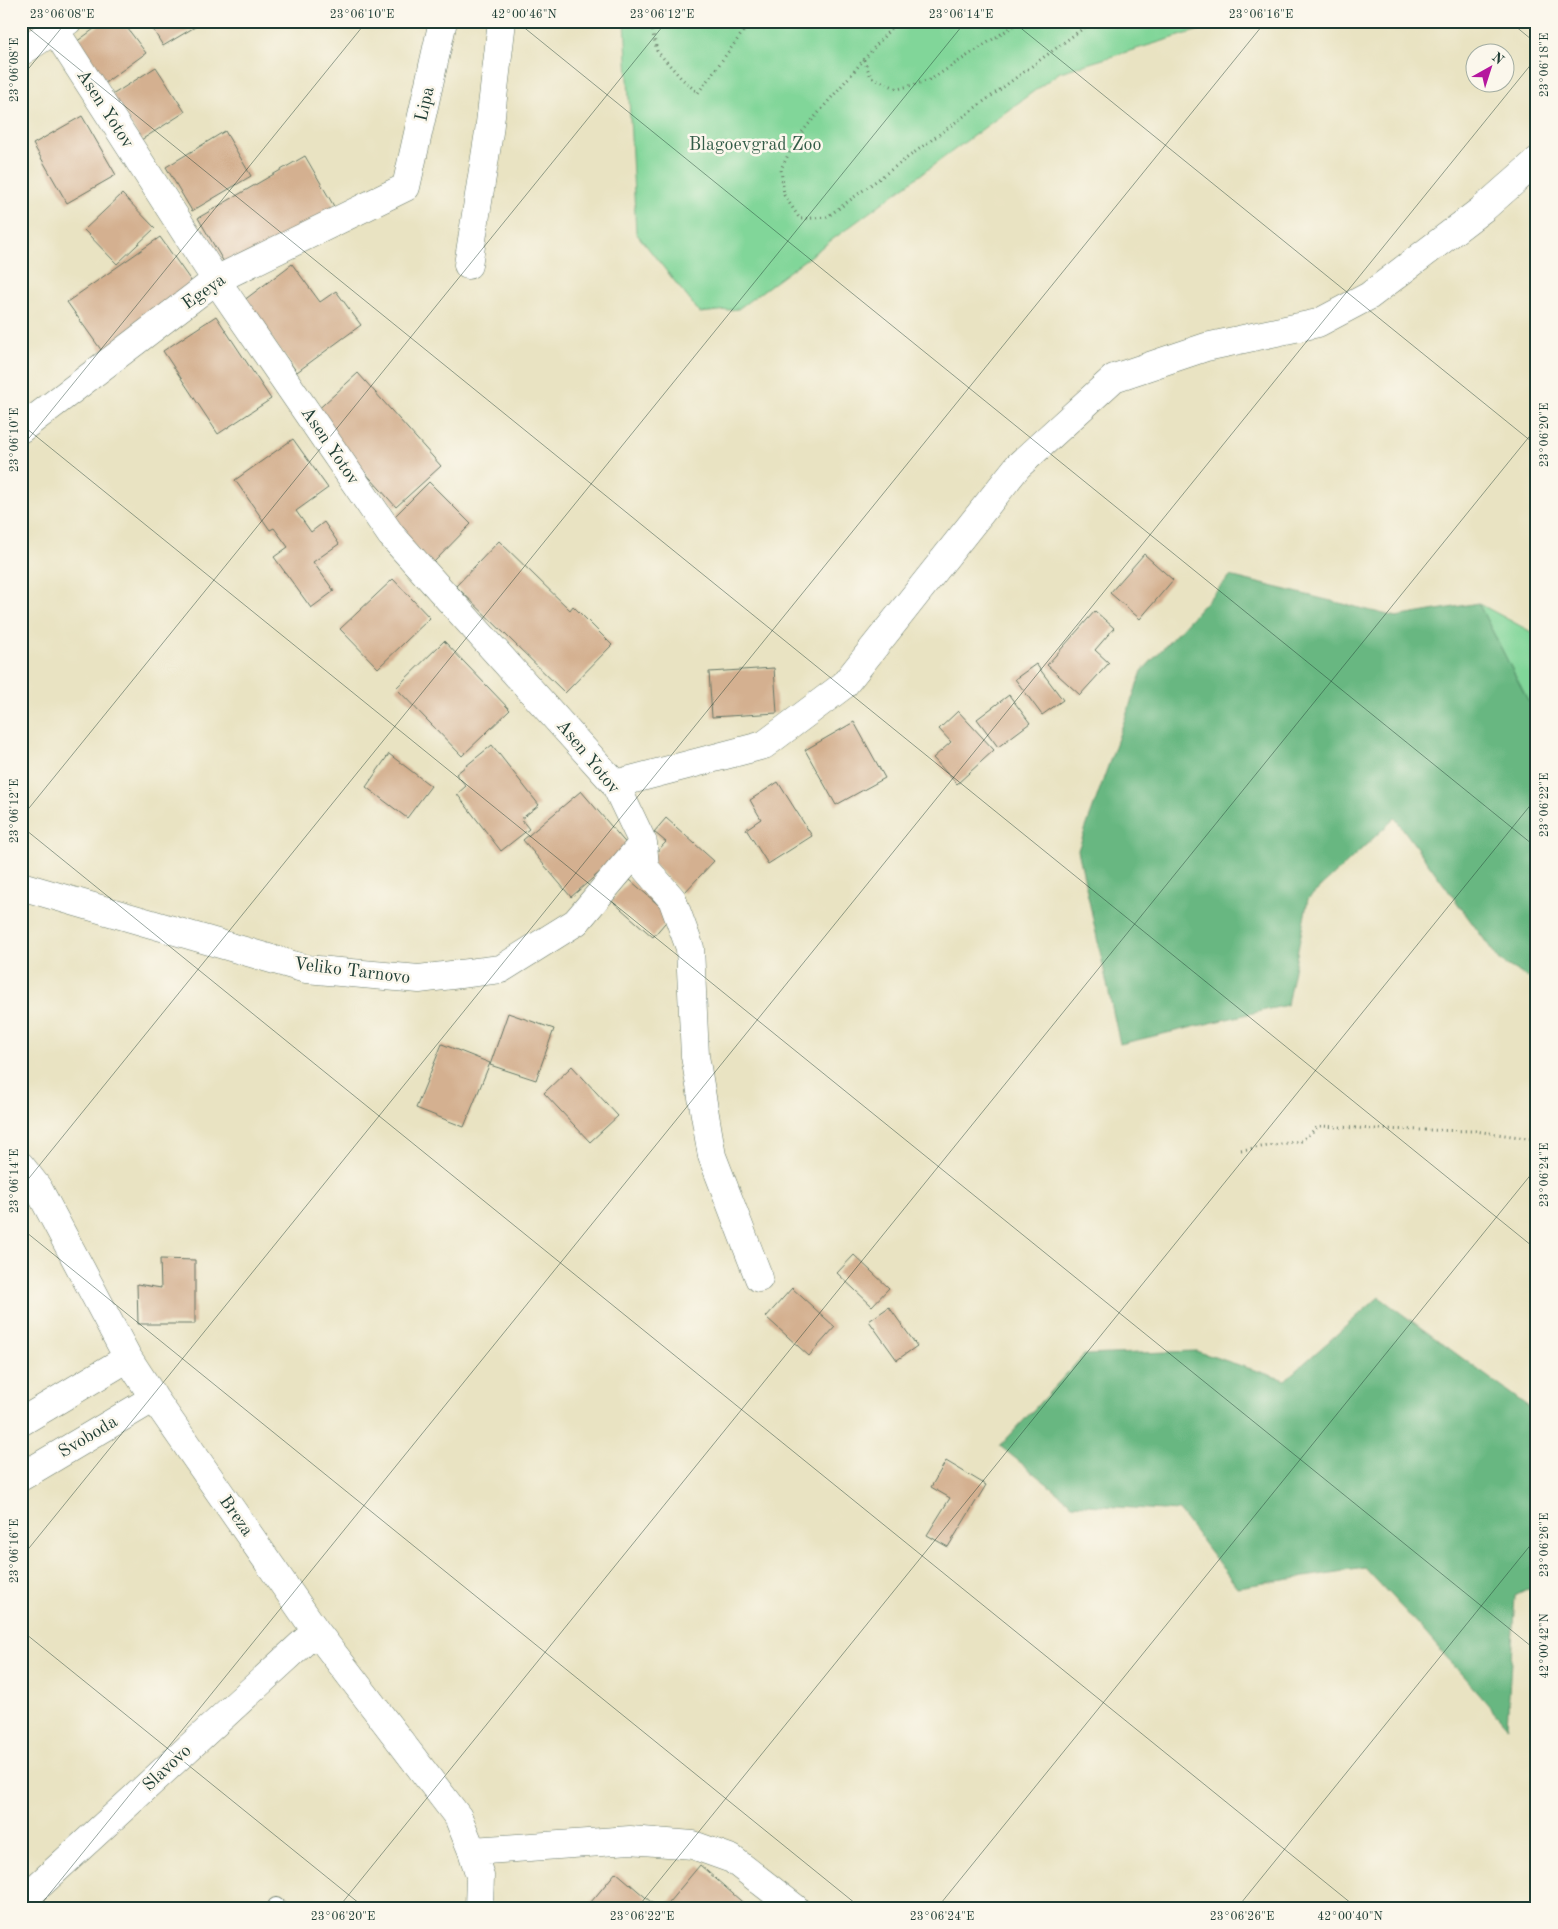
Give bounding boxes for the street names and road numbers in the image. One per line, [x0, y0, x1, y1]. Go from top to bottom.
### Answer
street label: Asen Yotov [73, 67, 137, 152]
street label: Lipa [412, 85, 438, 123]
street label: Egeya [179, 271, 229, 313]
street label: Asen Yotov [298, 404, 363, 488]
street label: Asen Yotov [553, 717, 623, 798]
street label: Veliko Tarnovo [293, 955, 411, 987]
street label: Svoboda [55, 1412, 121, 1462]
street label: Breza [216, 1492, 256, 1540]
street label: Slavovo [139, 1741, 195, 1795]

